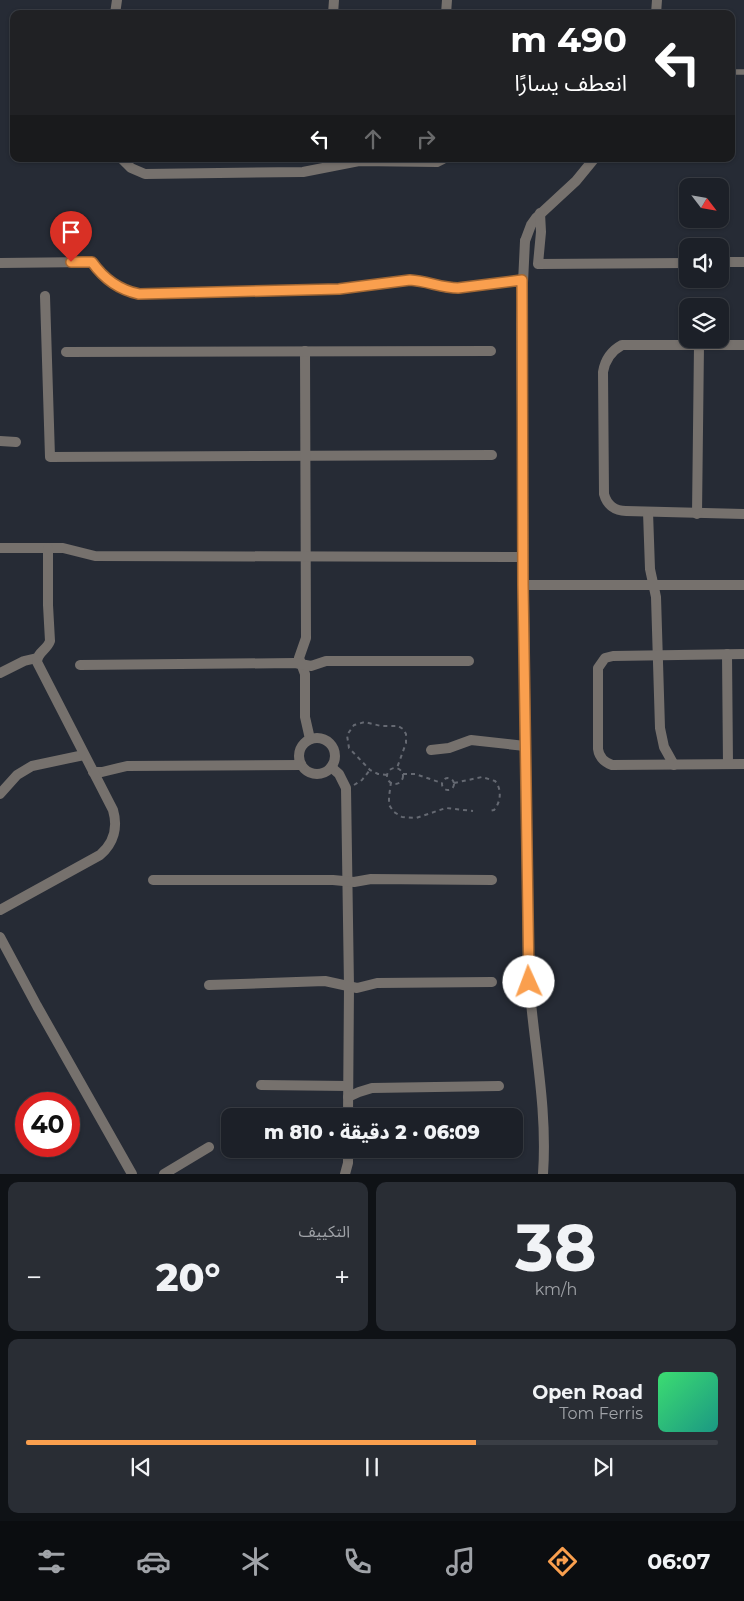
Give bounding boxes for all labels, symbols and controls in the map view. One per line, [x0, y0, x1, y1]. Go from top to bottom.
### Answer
text: 490 m [510, 18, 627, 61]
icon: left [645, 30, 710, 95]
text: انعطف يسارًا [514, 70, 627, 97]
icon: left [306, 125, 334, 153]
icon: ahead [359, 125, 387, 153]
icon: right [412, 125, 440, 153]
north arrow [679, 178, 729, 228]
map controls [679, 178, 729, 348]
pin [50, 211, 92, 262]
icon: arrive [57, 218, 85, 246]
button: sound [679, 238, 729, 288]
button: layers [679, 298, 729, 348]
position arrow [502, 955, 554, 1007]
speed limit sign: 40 [15, 1092, 80, 1157]
text: 06:09 · 2 دقيقة · 810 m [264, 1121, 480, 1144]
text: 38 [515, 1208, 597, 1287]
text: التكييف [298, 1222, 350, 1241]
text: 20° [156, 1254, 220, 1301]
text: − [26, 1260, 42, 1294]
text: + [334, 1260, 350, 1294]
text: km/h [535, 1280, 577, 1299]
text: Open Road [532, 1381, 643, 1404]
text: Tom Ferris [559, 1404, 643, 1423]
icon: previous [127, 1453, 155, 1481]
icon: pause [358, 1453, 386, 1481]
icon: next [589, 1453, 617, 1481]
icon: filters [34, 1544, 69, 1579]
icon: car [136, 1544, 171, 1579]
icon: climate [238, 1544, 273, 1579]
icon: phone [340, 1544, 375, 1579]
icon: music [443, 1544, 478, 1579]
icon: directions [545, 1544, 580, 1579]
text: 06:07 [647, 1548, 710, 1575]

